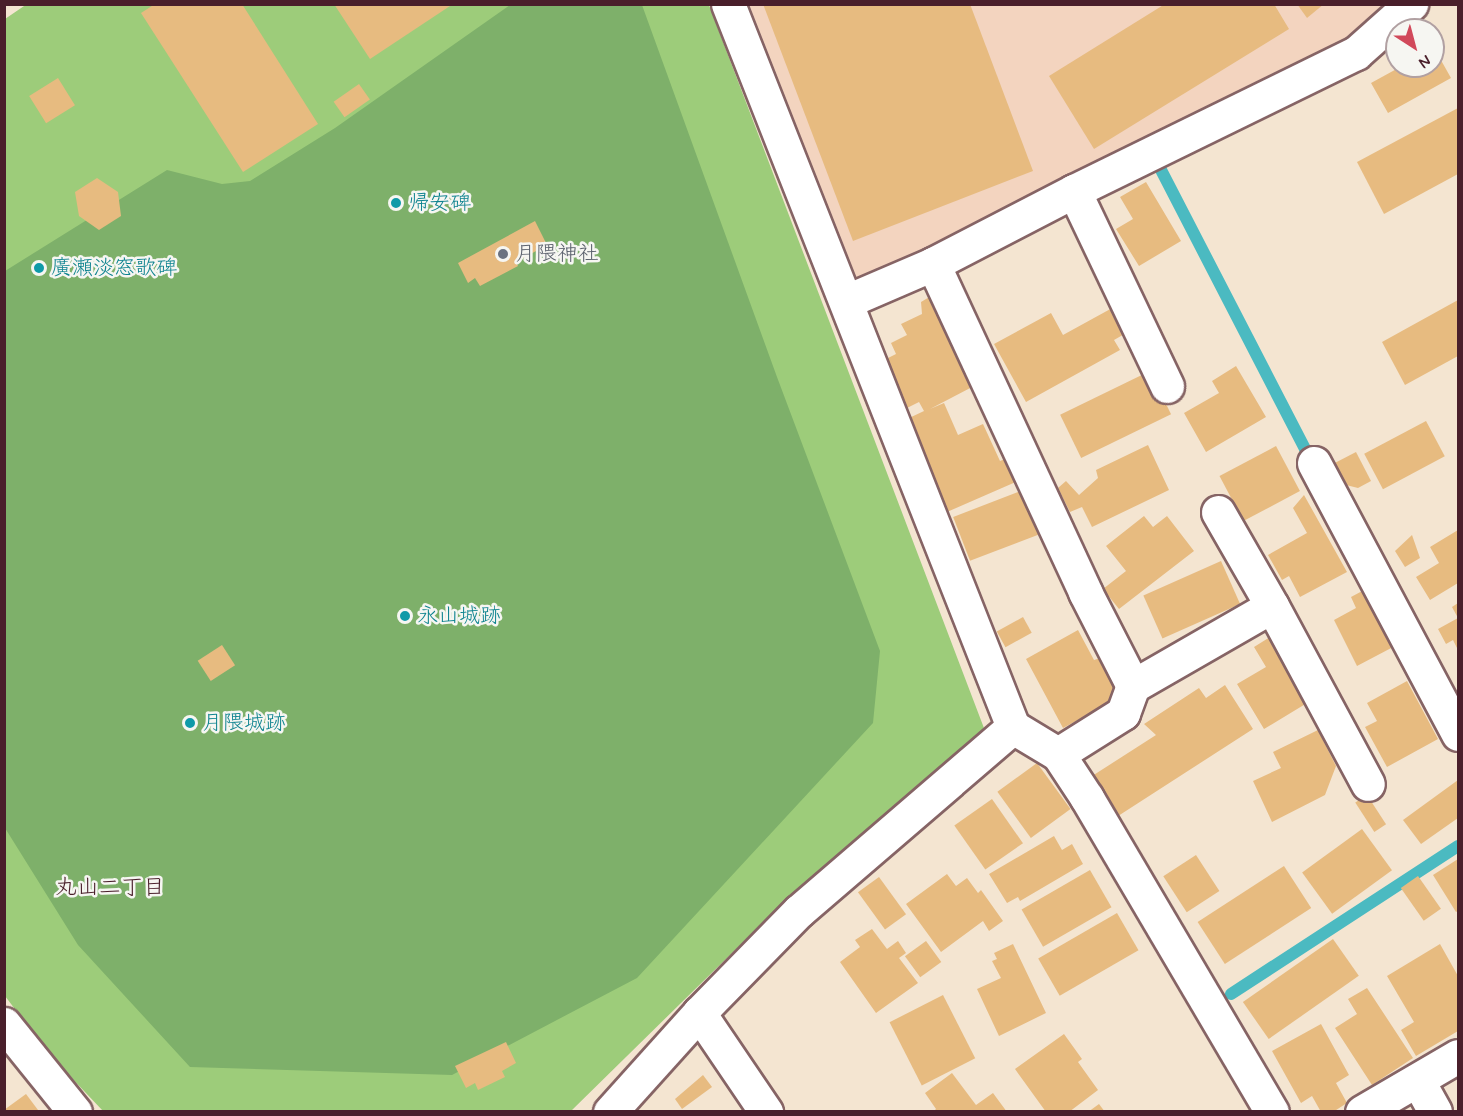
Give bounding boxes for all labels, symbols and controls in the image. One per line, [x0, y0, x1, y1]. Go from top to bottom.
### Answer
north arrow [1385, 18, 1445, 78]
text: N [1414, 50, 1435, 73]
place label: 帰安碑 [408, 190, 471, 216]
marker: 帰安碑 [389, 196, 403, 210]
place label: 月隈神社 [515, 241, 599, 267]
marker: 月隈神社 [496, 247, 510, 261]
place label: 廣瀬淡窓歌碑 [51, 255, 177, 281]
marker: 廣瀬淡窓歌碑 [32, 261, 46, 275]
place label: 永山城跡 [417, 603, 501, 629]
marker: 永山城跡 [398, 609, 412, 623]
place label: 月隈城跡 [202, 710, 286, 736]
marker: 月隈城跡 [183, 716, 197, 730]
district label: 丸山二丁目 [55, 876, 165, 902]

